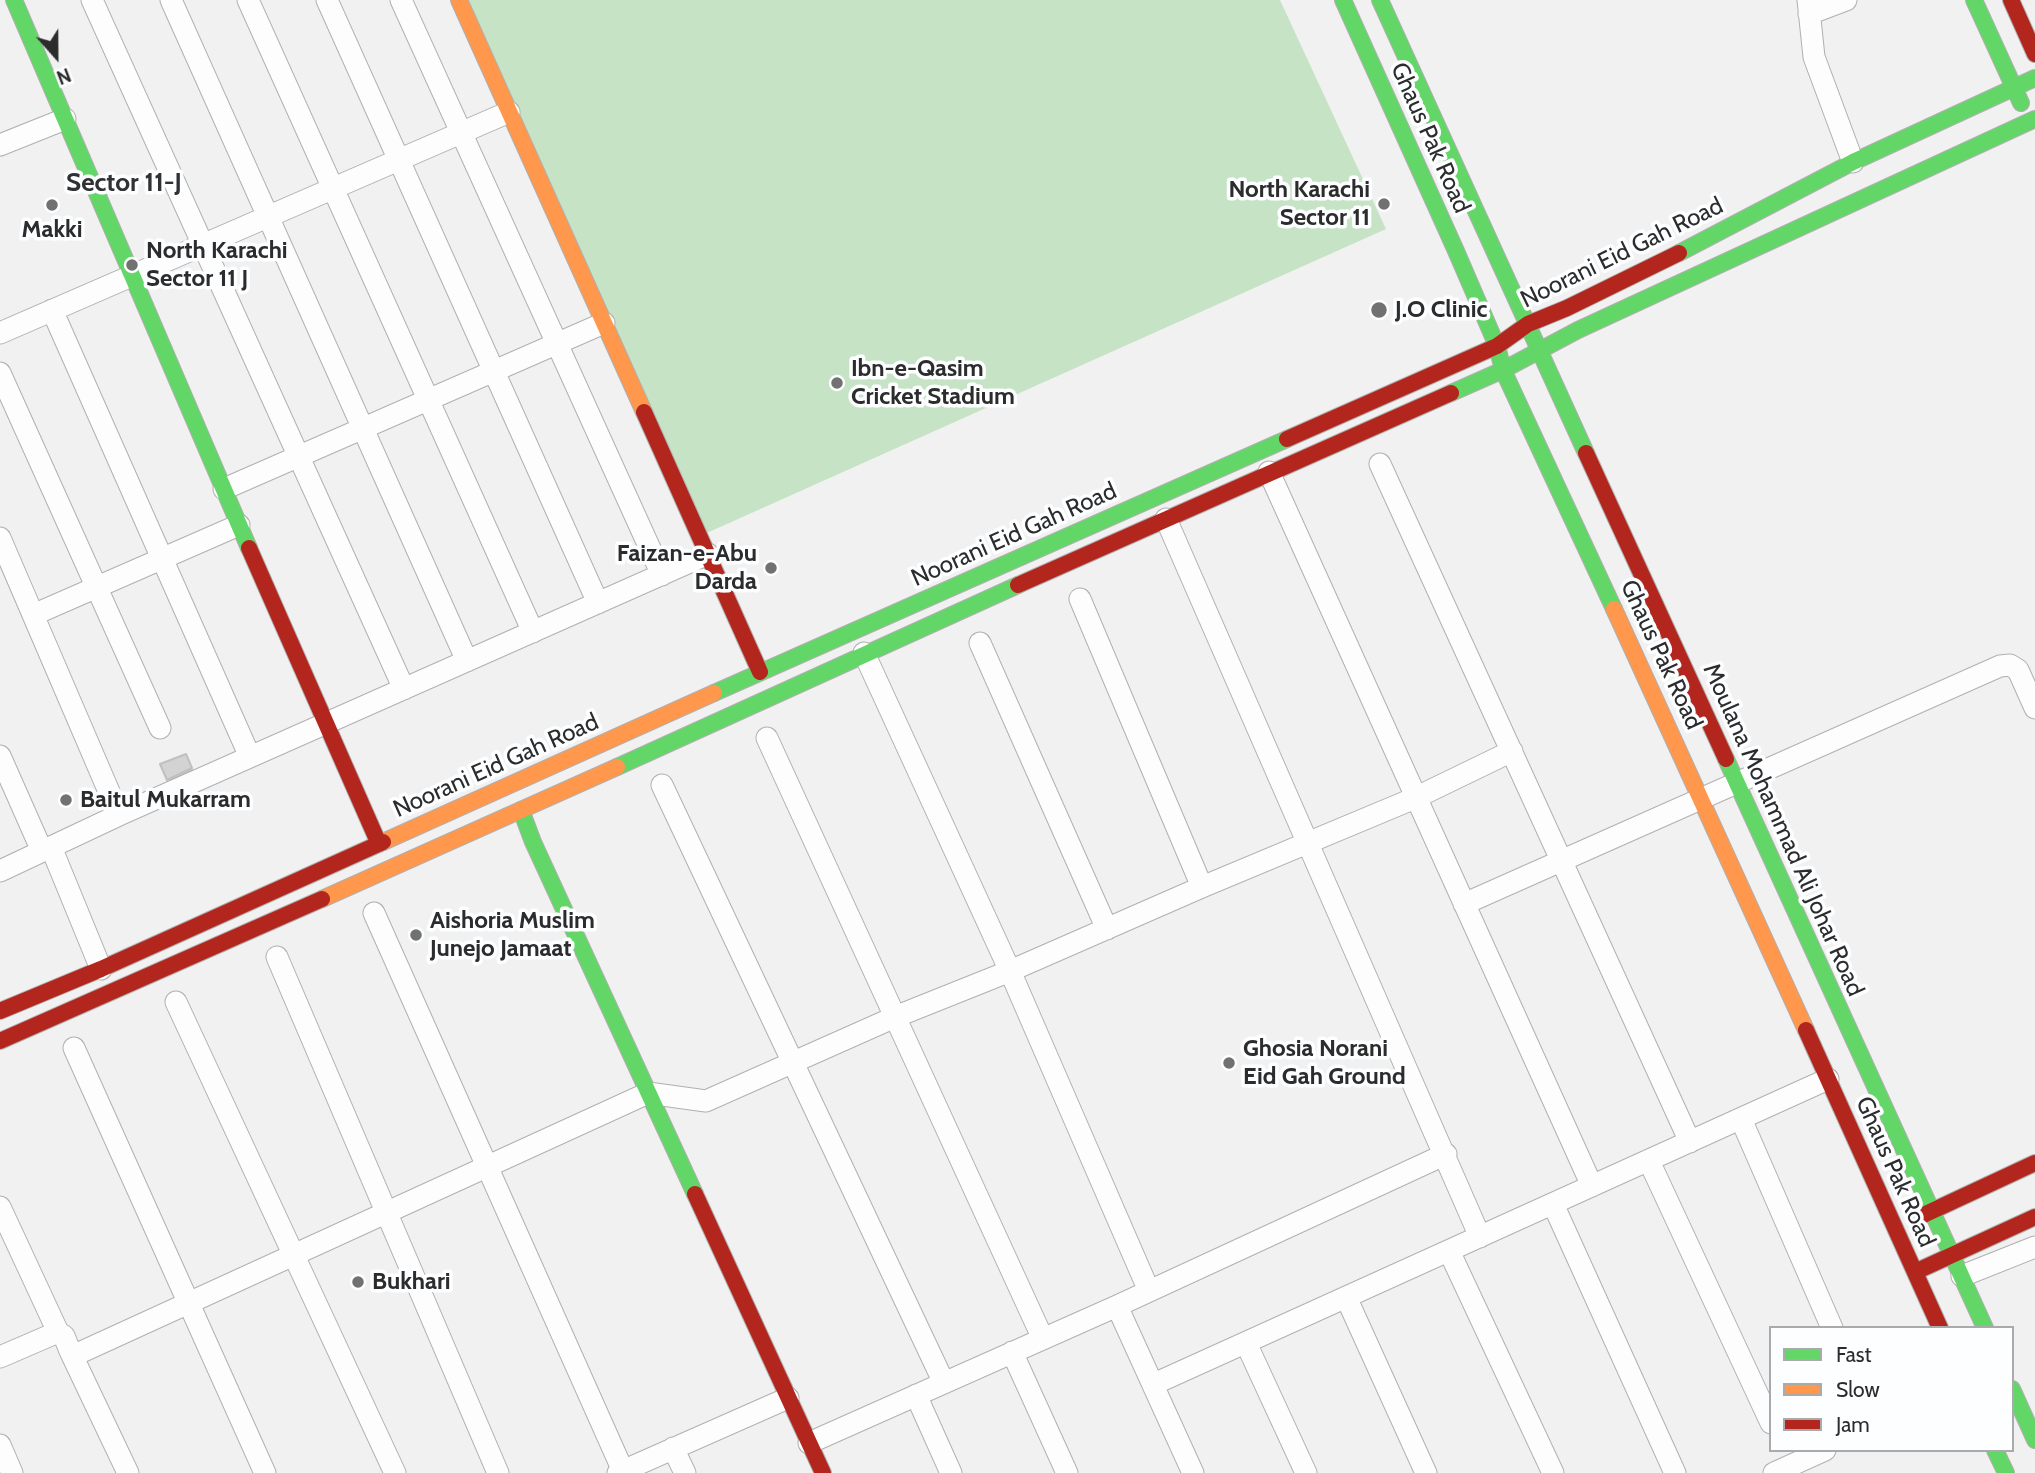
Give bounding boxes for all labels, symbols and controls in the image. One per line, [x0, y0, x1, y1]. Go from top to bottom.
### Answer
north arrow [21, 21, 91, 91]
street label: Ghaus Pak Road [1384, 58, 1476, 218]
text: N [53, 63, 74, 89]
district label: Sector 11-J [66, 167, 182, 199]
place label: North Karachi Sector 11 [1228, 176, 1370, 232]
street label: Noorani Eid Gah Road [1516, 192, 1728, 314]
marker: North Karachi Sector 11 [1376, 196, 1392, 212]
marker: Makki [44, 197, 60, 213]
place label: Makki [22, 216, 82, 244]
place label: North Karachi Sector 11 J [146, 237, 288, 293]
marker: North Karachi Sector 11 J [124, 257, 140, 273]
place label: J.O Clinic [1395, 296, 1487, 324]
marker: J.O Clinic [1369, 300, 1389, 320]
place label: Ibn-e-Qasim Cricket Stadium [851, 355, 1015, 411]
marker: Ibn-e-Qasim Cricket Stadium [829, 375, 845, 391]
street label: Noorani Eid Gah Road [907, 477, 1121, 593]
place label: Faizan-e-Abu Darda [617, 540, 757, 596]
marker: Faizan-e-Abu Darda [763, 560, 779, 576]
street label: Ghaus Pak Road [1614, 576, 1708, 734]
street label: Moulana Mohammad Ali Johar Road [1696, 659, 1870, 1001]
street label: Noorani Eid Gah Road [389, 708, 603, 824]
place label: Baitul Mukarram [80, 786, 251, 814]
marker: Baitul Mukarram [58, 792, 74, 808]
place label: Aishoria Muslim Junejo Jamaat [430, 907, 595, 963]
marker: Aishoria Muslim Junejo Jamaat [408, 927, 424, 943]
place label: Ghosia Norani Eid Gah Ground [1243, 1035, 1406, 1091]
marker: Ghosia Norani Eid Gah Ground [1221, 1055, 1237, 1071]
street label: Ghaus Pak Road [1849, 1092, 1941, 1252]
place label: Bukhari [372, 1268, 451, 1296]
marker: Bukhari [350, 1274, 366, 1290]
legend [1769, 1326, 2014, 1452]
text: Fast [1836, 1342, 1872, 1367]
text: Slow [1836, 1377, 1880, 1402]
text: Jam [1836, 1412, 1870, 1437]

